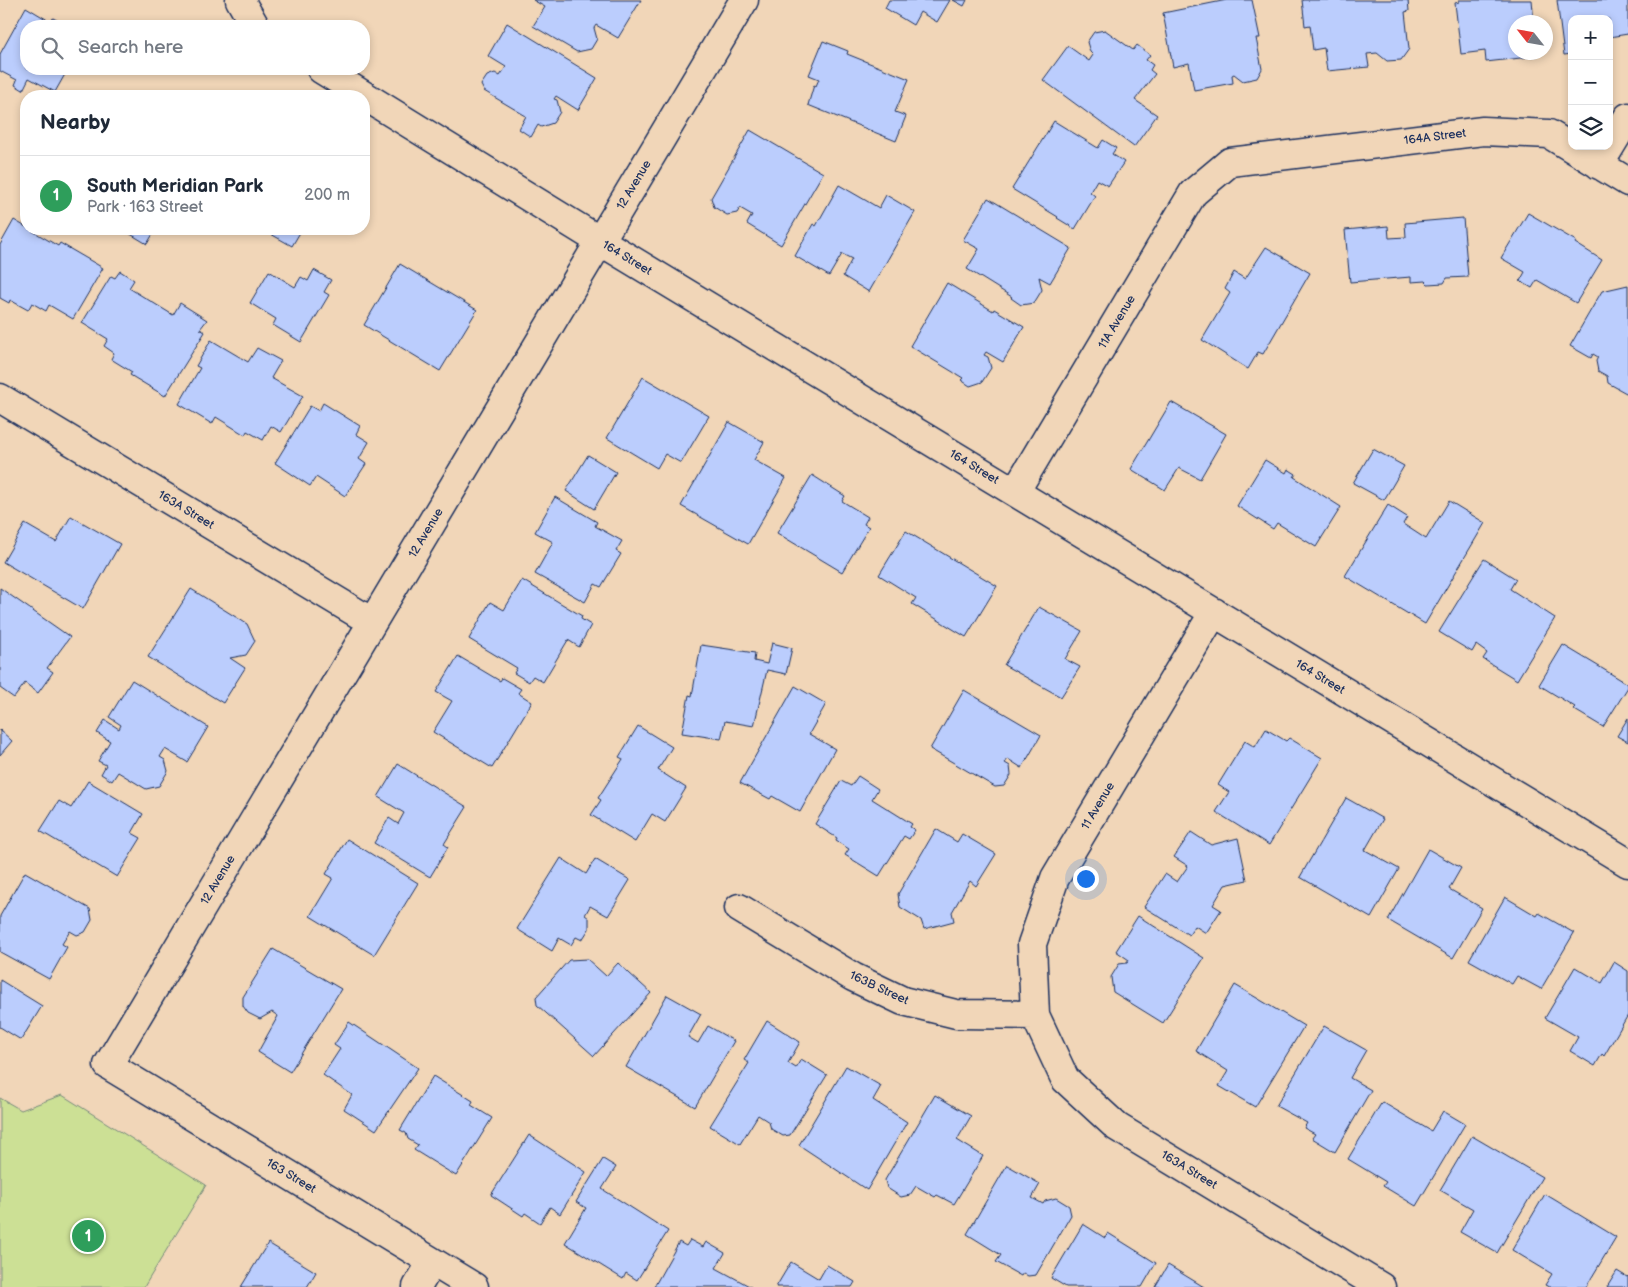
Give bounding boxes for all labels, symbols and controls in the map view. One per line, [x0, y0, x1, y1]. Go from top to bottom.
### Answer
north arrow [1508, 15, 1553, 60]
map controls [1568, 15, 1613, 150]
button: + [1568, 15, 1613, 60]
search box [20, 20, 370, 75]
icon: search [38, 34, 66, 62]
text: Search here [78, 36, 183, 59]
button: − [1568, 60, 1613, 105]
button: layers [1568, 105, 1613, 150]
text: Nearby [40, 110, 110, 135]
street label: 164A Street [1403, 126, 1467, 148]
street label: 12 Avenue [613, 157, 655, 213]
text: South Meridian Park [87, 175, 263, 198]
text: 1 [53, 186, 59, 205]
text: 200 m [304, 186, 350, 205]
text: Park · 163 Street [87, 198, 203, 217]
street label: 164 Street [599, 237, 655, 279]
street label: 11A Avenue [1095, 292, 1139, 352]
street label: 164 Street [946, 446, 1002, 488]
street label: 163A Street [155, 487, 217, 533]
street label: 12 Avenue [405, 505, 447, 561]
street label: 164 Street [1292, 656, 1348, 698]
street label: 11 Avenue [1078, 780, 1118, 832]
street label: 12 Avenue [197, 852, 239, 908]
your location [1073, 866, 1099, 892]
street label: 163B Street [847, 968, 911, 1008]
street label: 163A Street [1158, 1147, 1220, 1193]
street label: 163 Street [263, 1155, 319, 1197]
pin: 1 [72, 1217, 104, 1255]

